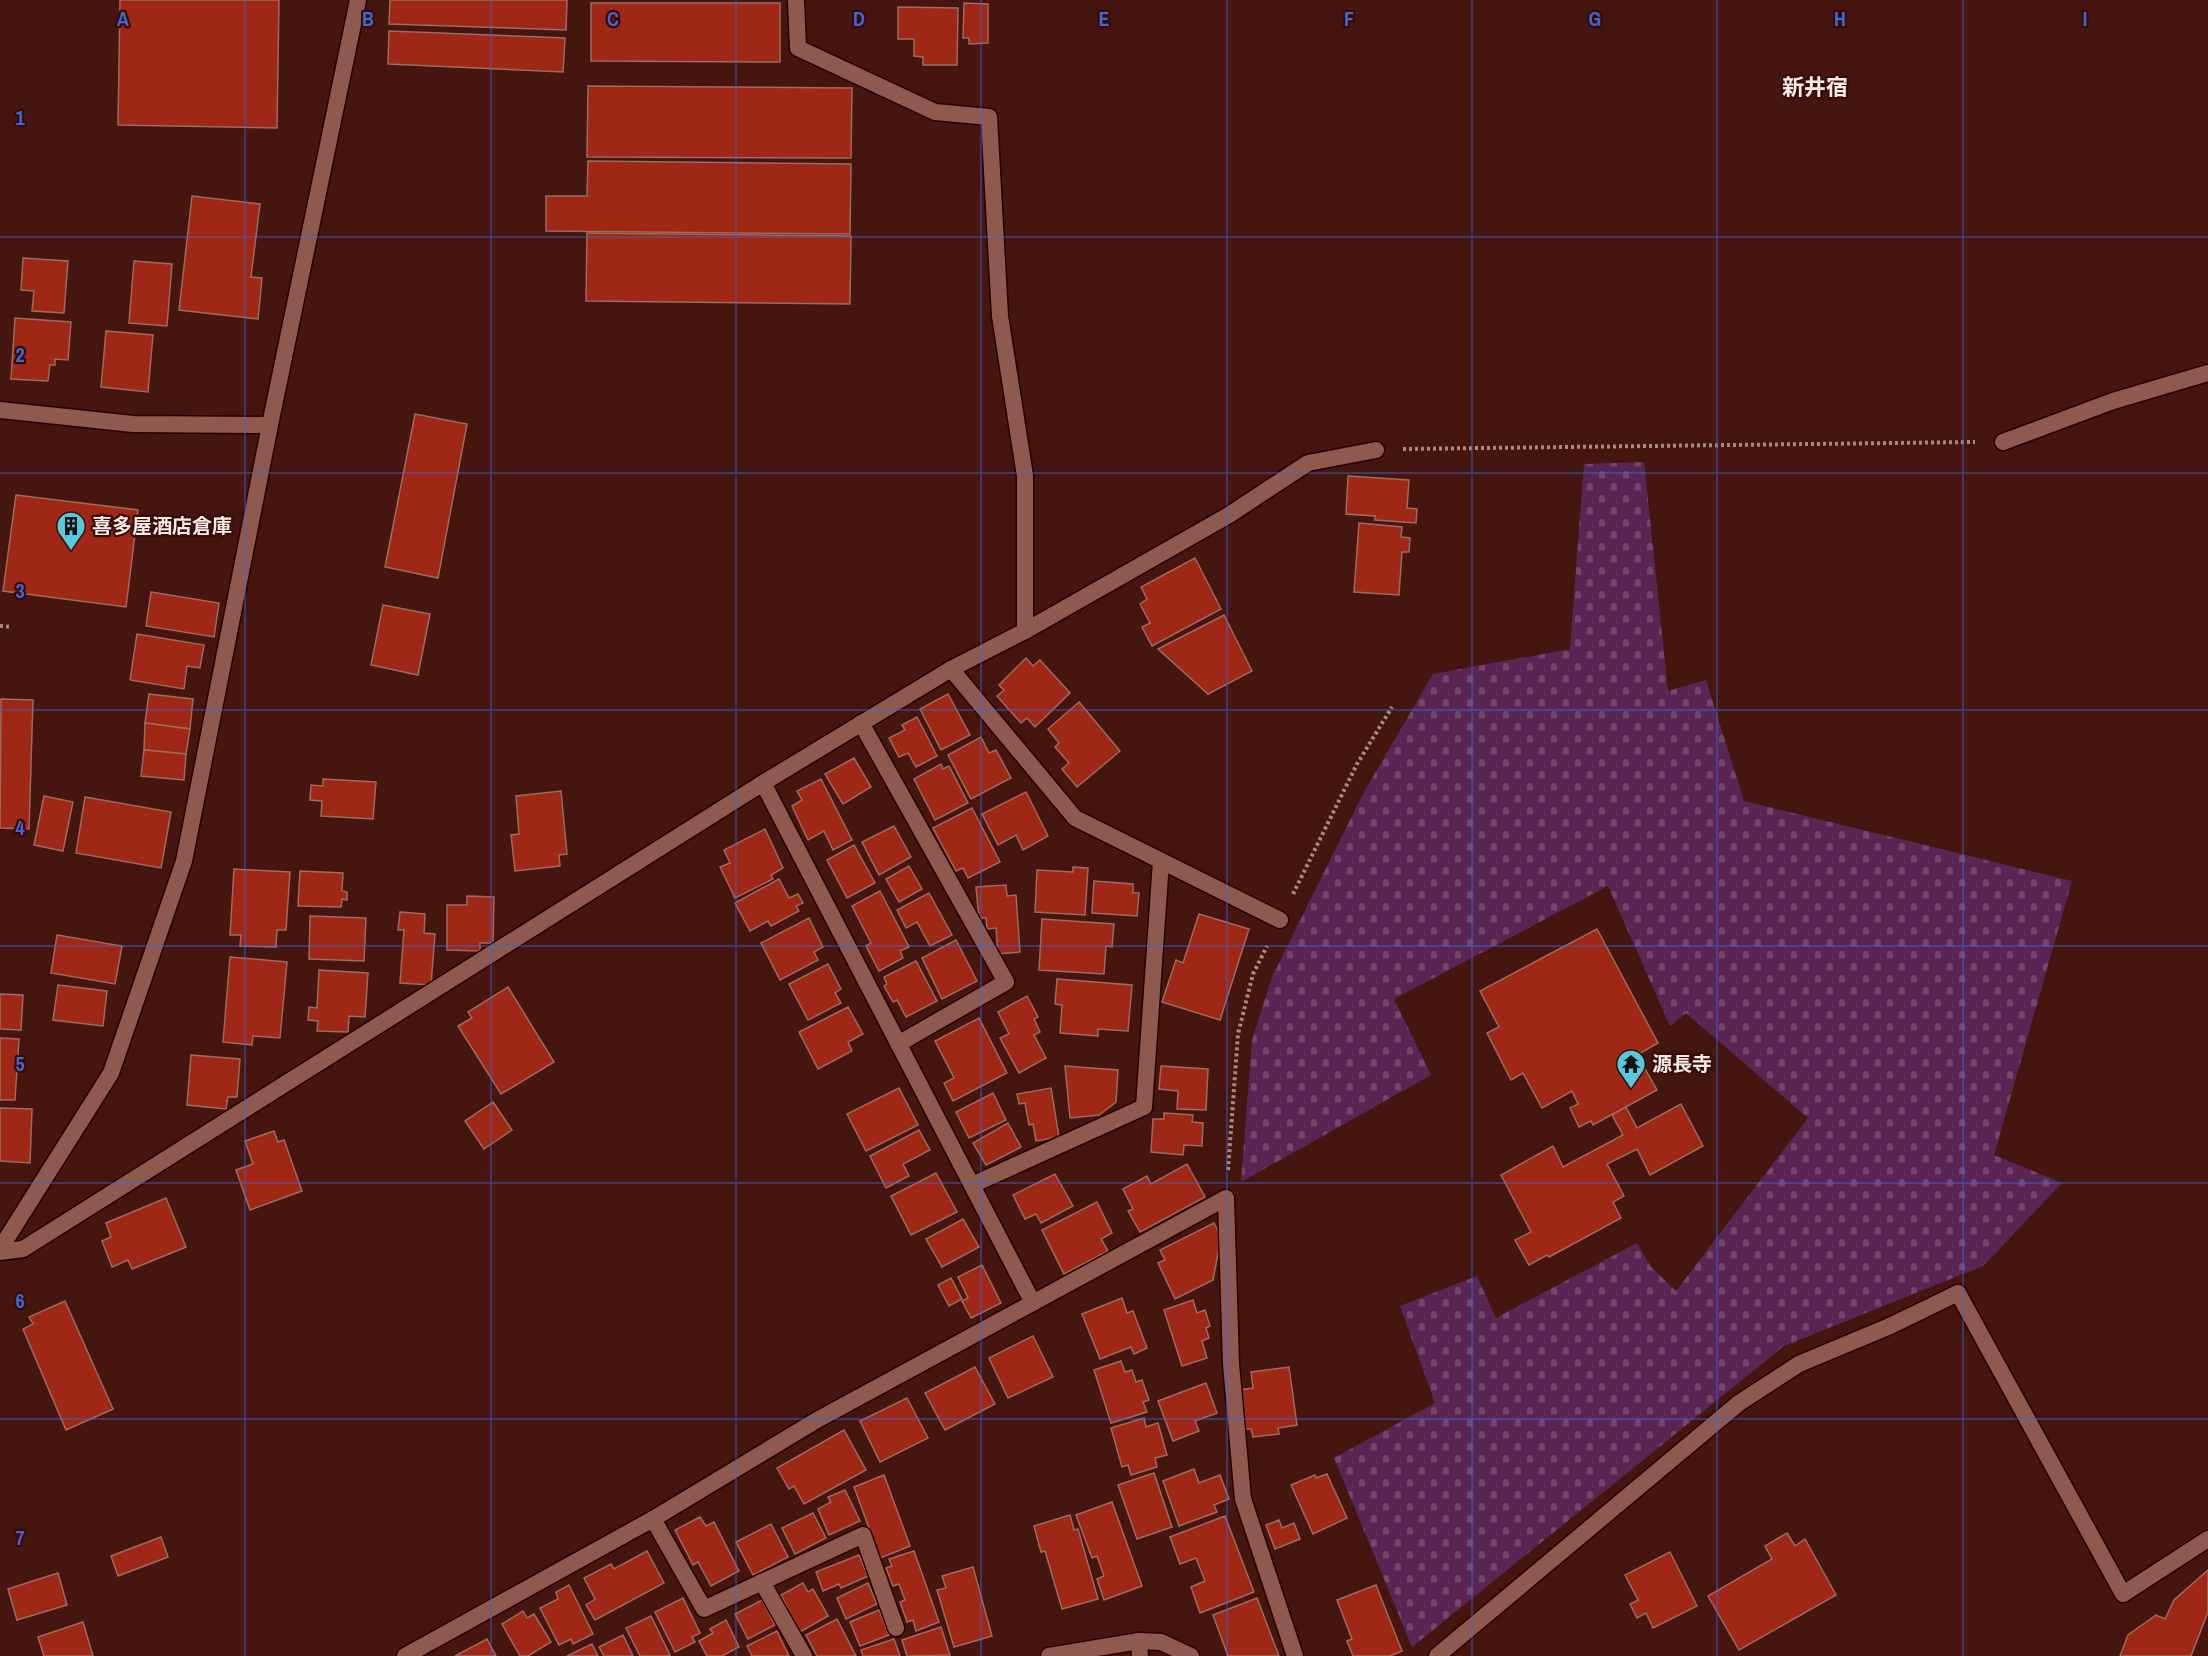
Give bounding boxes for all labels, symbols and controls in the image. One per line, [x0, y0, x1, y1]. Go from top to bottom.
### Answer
text: A [117, 5, 129, 32]
text: B [362, 5, 374, 32]
text: C [607, 5, 619, 32]
text: D [853, 5, 865, 32]
text: E [1099, 5, 1110, 32]
text: F [1344, 5, 1354, 32]
text: G [1589, 5, 1601, 32]
text: H [1834, 5, 1846, 32]
text: I [2083, 5, 2087, 32]
district label: 新井宿 [1782, 72, 1848, 102]
text: 1 [15, 104, 25, 131]
text: 2 [15, 341, 25, 368]
building icon: 喜多屋酒店倉庫 [55, 510, 87, 552]
place label: 喜多屋酒店倉庫 [92, 512, 232, 539]
text: 3 [15, 577, 25, 604]
text: 4 [15, 814, 25, 841]
temple icon: 源長寺 [1615, 1048, 1647, 1090]
text: 5 [15, 1050, 25, 1077]
place label: 源長寺 [1652, 1050, 1712, 1077]
text: 6 [15, 1287, 25, 1314]
text: 7 [15, 1524, 25, 1551]

